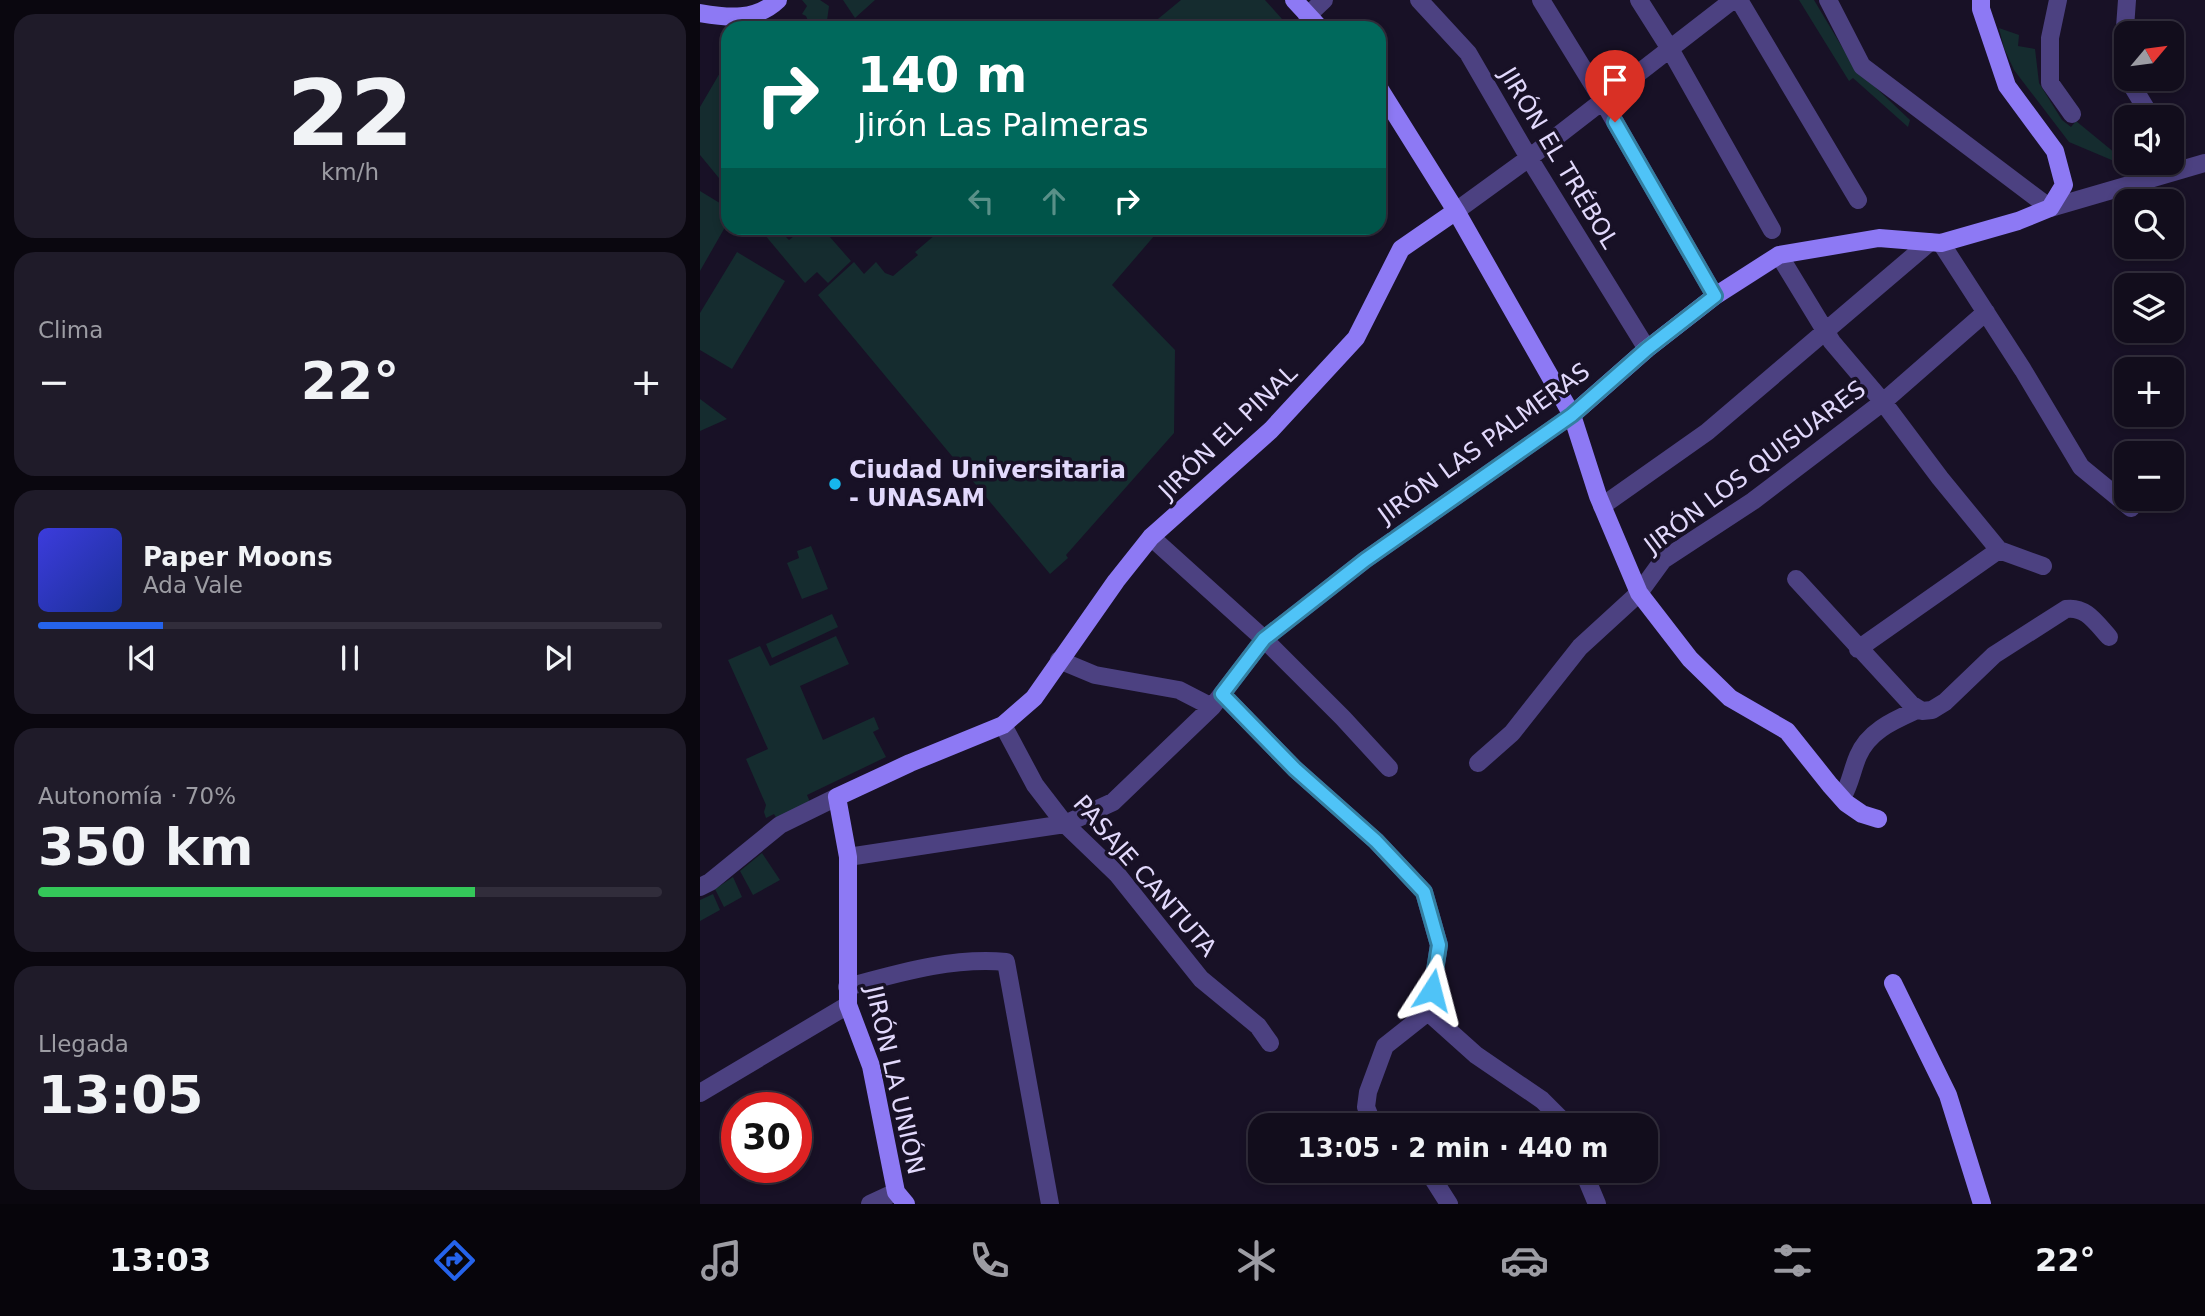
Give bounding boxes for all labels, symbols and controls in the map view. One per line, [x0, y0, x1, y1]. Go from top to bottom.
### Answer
north arrow [2114, 21, 2184, 91]
map controls [2114, 21, 2184, 511]
text: 140 m [857, 47, 1027, 104]
icon: right [742, 49, 833, 140]
pin [1585, 50, 1645, 122]
street label: JIRÓN EL TRÉBOL [1493, 60, 1626, 254]
text: 22 [287, 61, 413, 166]
icon: arrive [1596, 61, 1634, 99]
button: sound [2114, 105, 2184, 175]
text: Jirón Las Palmeras [857, 106, 1149, 144]
text: km/h [321, 159, 379, 185]
icon: left [962, 182, 1000, 220]
icon: ahead [1035, 182, 1073, 220]
icon: right [1108, 182, 1146, 220]
button: search [2114, 189, 2184, 259]
button: layers [2114, 273, 2184, 343]
text: Clima [38, 317, 103, 343]
text: 22° [301, 351, 399, 411]
street label: JIRÓN LAS PALMERAS [1370, 355, 1595, 530]
street label: JIRÓN EL PINAL [1150, 357, 1303, 506]
button: + [2114, 357, 2184, 427]
text: − [38, 360, 70, 404]
text: + [630, 360, 662, 404]
street label: JIRÓN LOS QUISUARES [1636, 373, 1871, 560]
button: − [2114, 441, 2184, 511]
place label: Ciudad Universitaria - UNASAM [849, 456, 1126, 512]
marker: Ciudad Universitaria - UNASAM [827, 476, 843, 492]
text: Paper Moons [143, 542, 333, 572]
text: Ada Vale [143, 572, 243, 598]
icon: previous [123, 639, 161, 677]
icon: pause [331, 639, 369, 677]
icon: next [539, 639, 577, 677]
text: Autonomía · 70% [38, 783, 236, 809]
street label: PASAJE CANTUTA [1068, 790, 1223, 963]
text: 350 km [38, 817, 253, 877]
position arrow [1395, 953, 1469, 1027]
street label: JIRÓN LA UNIÓN [859, 981, 932, 1177]
text: Llegada [38, 1031, 129, 1057]
text: 13:05 [38, 1065, 204, 1125]
speed limit sign: 30 [721, 1092, 812, 1183]
text: 13:05 · 2 min · 440 m [1298, 1133, 1608, 1163]
icon: directions [430, 1236, 479, 1285]
icon: music [697, 1236, 746, 1285]
icon: phone [965, 1236, 1014, 1285]
icon: climate [1232, 1236, 1281, 1285]
icon: car [1500, 1236, 1549, 1285]
icon: filters [1768, 1236, 1817, 1285]
text: 13:03 [109, 1241, 211, 1279]
text: 22° [2035, 1241, 2096, 1279]

